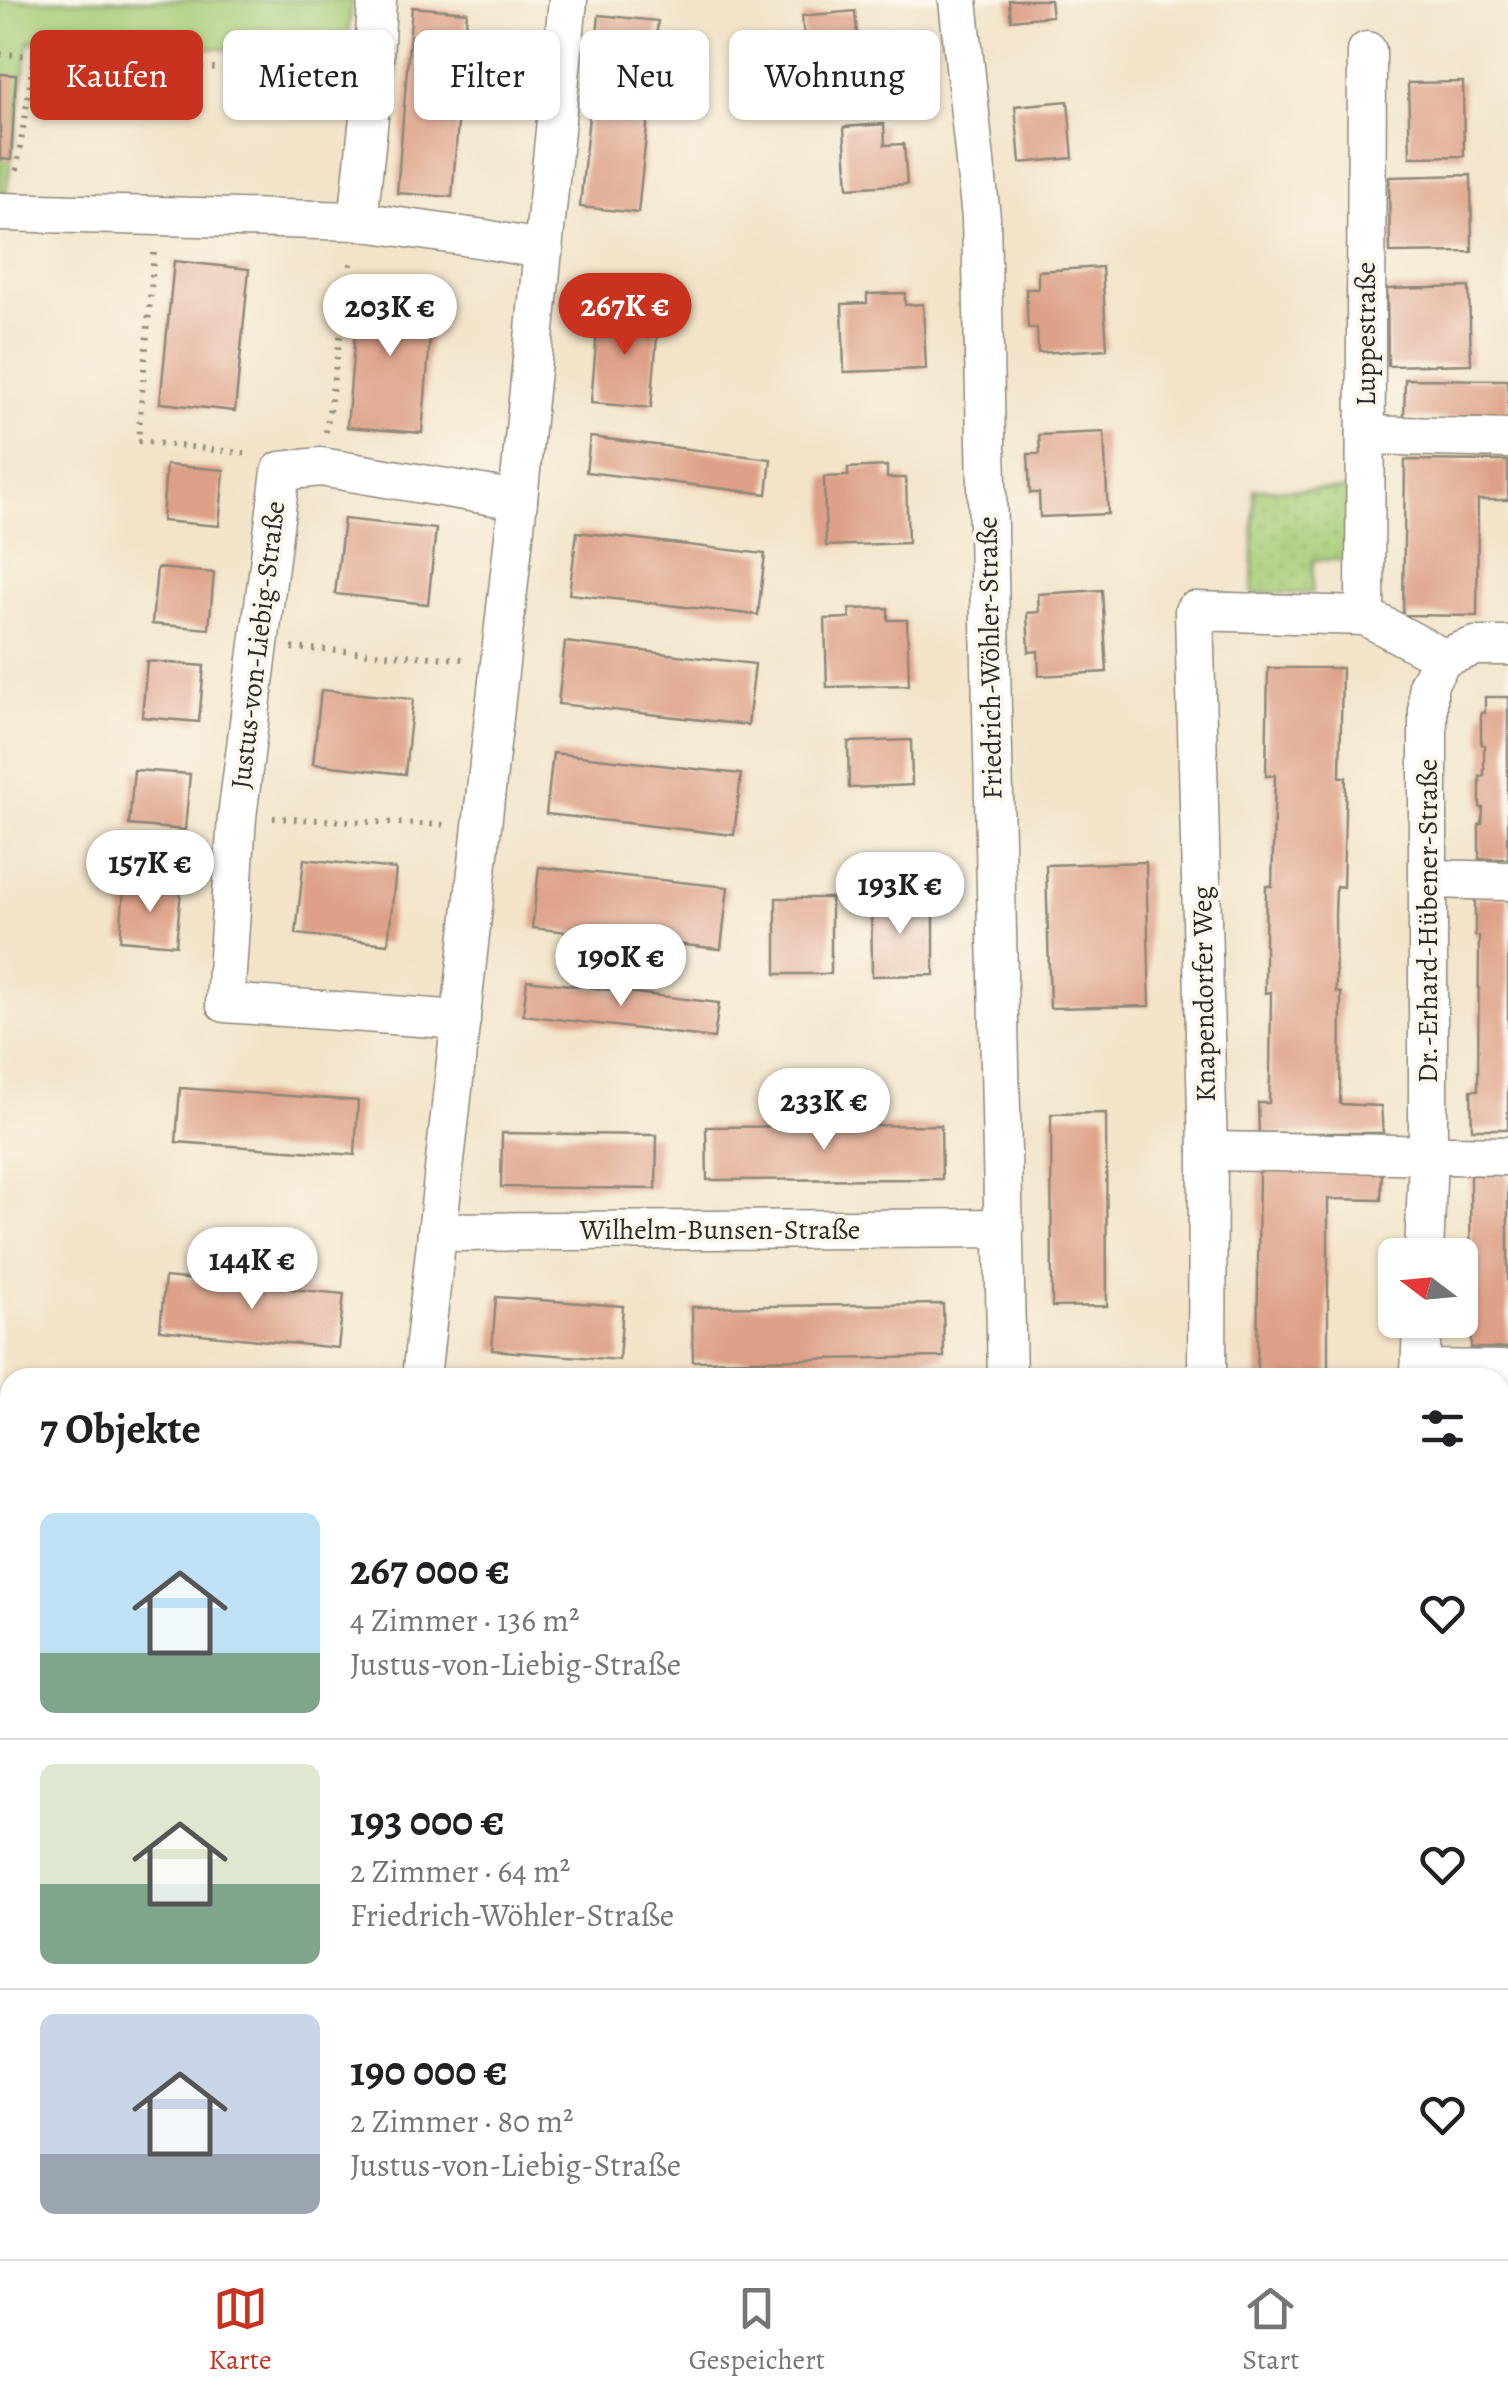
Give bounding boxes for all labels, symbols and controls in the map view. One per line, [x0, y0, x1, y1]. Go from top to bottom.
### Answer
chip: Kaufen [30, 30, 203, 120]
chip: Mieten [223, 30, 394, 120]
chip: Filter [414, 30, 560, 120]
chip: Neu [580, 30, 709, 120]
chip: Wohnung [729, 30, 940, 120]
street label: Luppestraße [1347, 262, 1385, 406]
pin: 267K € [544, 273, 706, 358]
pin: 203K € [309, 274, 471, 359]
text: 267K € [580, 283, 670, 327]
text: 203K € [345, 284, 435, 328]
street label: Justus-von-Liebig-Straße [221, 499, 295, 791]
street label: Friedrich-Wöhler-Straße [969, 516, 1011, 800]
street label: Dr.-Erhard-Hübener-Straße [1409, 759, 1447, 1083]
pin: 157K € [69, 830, 231, 915]
text: 157K € [108, 840, 192, 884]
pin: 193K € [819, 852, 981, 937]
text: 193K € [858, 862, 943, 906]
street label: Knapendorfer Weg [1183, 886, 1225, 1102]
pin: 190K € [540, 924, 702, 1009]
text: 190K € [577, 934, 665, 978]
pin: 233K € [743, 1068, 905, 1153]
text: 233K € [780, 1078, 868, 1122]
street label: Wilhelm-Bunsen-Straße [579, 1211, 860, 1249]
pin: 144K € [171, 1227, 333, 1312]
text: 144K € [209, 1237, 295, 1281]
north arrow [1378, 1238, 1478, 1338]
map controls [1378, 1238, 1478, 1338]
text: 7 Objekte [40, 1400, 201, 1457]
icon: filters [1415, 1401, 1470, 1456]
text: 267 000 € [350, 1541, 510, 1598]
icon: home [120, 1553, 240, 1673]
icon: heart [1415, 1586, 1470, 1641]
text: 4 Zimmer · 136 m² [350, 1598, 579, 1642]
text: Justus-von-Liebig-Straße [350, 1642, 681, 1686]
text: 193 000 € [350, 1792, 505, 1849]
icon: home [120, 1804, 240, 1924]
icon: heart [1415, 1837, 1470, 1892]
text: 2 Zimmer · 64 m² [350, 1849, 570, 1893]
text: Friedrich-Wöhler-Straße [350, 1893, 674, 1937]
text: 190 000 € [350, 2042, 508, 2099]
icon: home [120, 2054, 240, 2174]
icon: heart [1415, 2087, 1470, 2142]
text: 2 Zimmer · 80 m² [350, 2099, 574, 2143]
text: Justus-von-Liebig-Straße [350, 2143, 681, 2187]
tab: Karte [209, 2281, 271, 2379]
tab: Gespeichert [689, 2281, 825, 2379]
tab: Start [1242, 2281, 1299, 2379]

